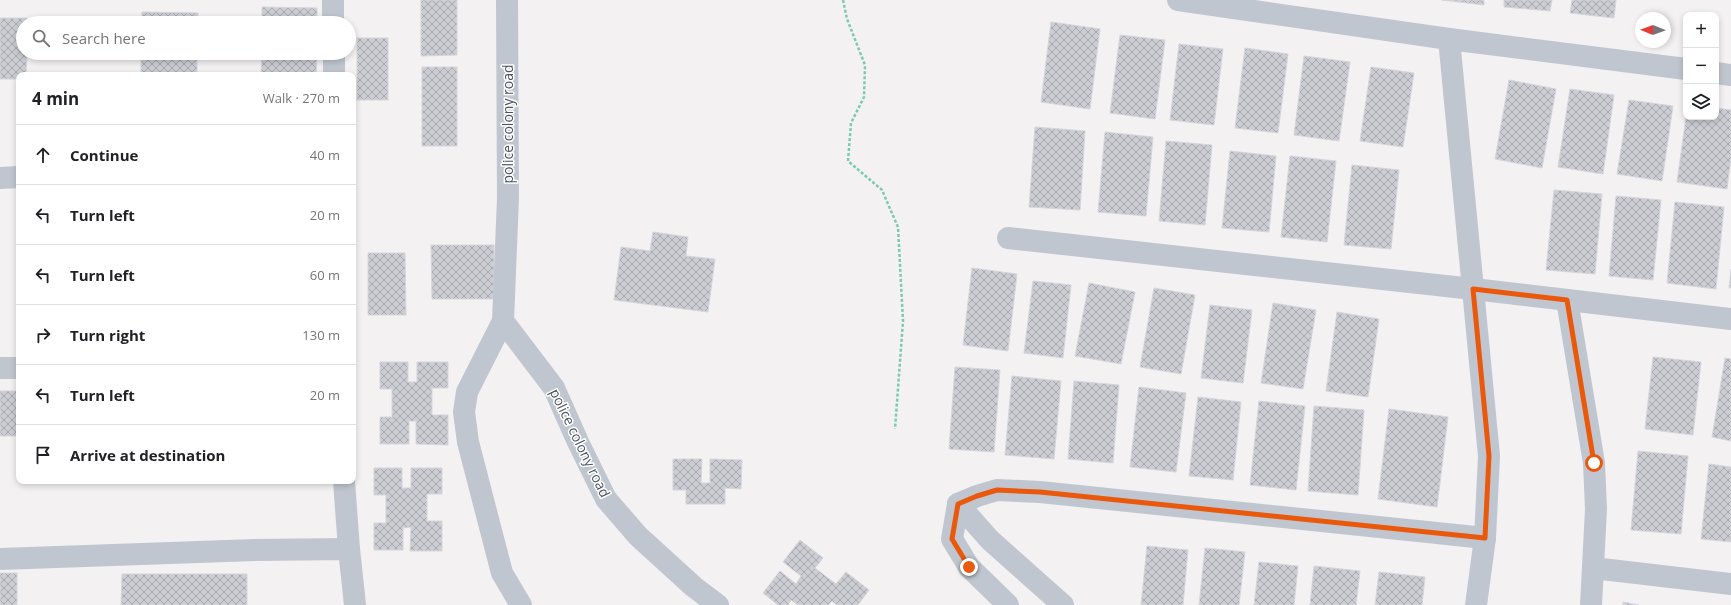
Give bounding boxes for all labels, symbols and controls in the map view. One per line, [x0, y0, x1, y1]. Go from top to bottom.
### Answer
north arrow [1635, 12, 1671, 48]
map controls [1683, 12, 1719, 120]
button: + [1683, 12, 1719, 48]
search box [16, 16, 356, 60]
icon: search [30, 27, 52, 49]
text: Search here [62, 28, 146, 48]
button: − [1683, 48, 1719, 84]
street label: police colony road [498, 64, 517, 184]
button: layers [1683, 84, 1719, 120]
text: 4 min [32, 87, 79, 110]
text: Walk · 270 m [263, 89, 340, 107]
icon: ahead [32, 144, 54, 166]
text: Continue [70, 145, 138, 165]
text: 40 m [310, 146, 340, 164]
icon: left [32, 204, 54, 226]
text: Turn left [70, 205, 135, 225]
text: 20 m [310, 206, 340, 224]
icon: left [32, 264, 54, 286]
text: Turn left [70, 265, 135, 285]
text: 60 m [310, 266, 340, 284]
icon: right [32, 324, 54, 346]
text: Turn right [70, 325, 145, 345]
text: 130 m [302, 326, 340, 344]
icon: left [32, 384, 54, 406]
text: Turn left [70, 385, 135, 405]
street label: police colony road [546, 385, 615, 500]
text: 20 m [310, 386, 340, 404]
icon: arrive [32, 444, 54, 466]
text: Arrive at destination [70, 445, 225, 465]
route start [1585, 454, 1603, 472]
route end [960, 558, 978, 576]

